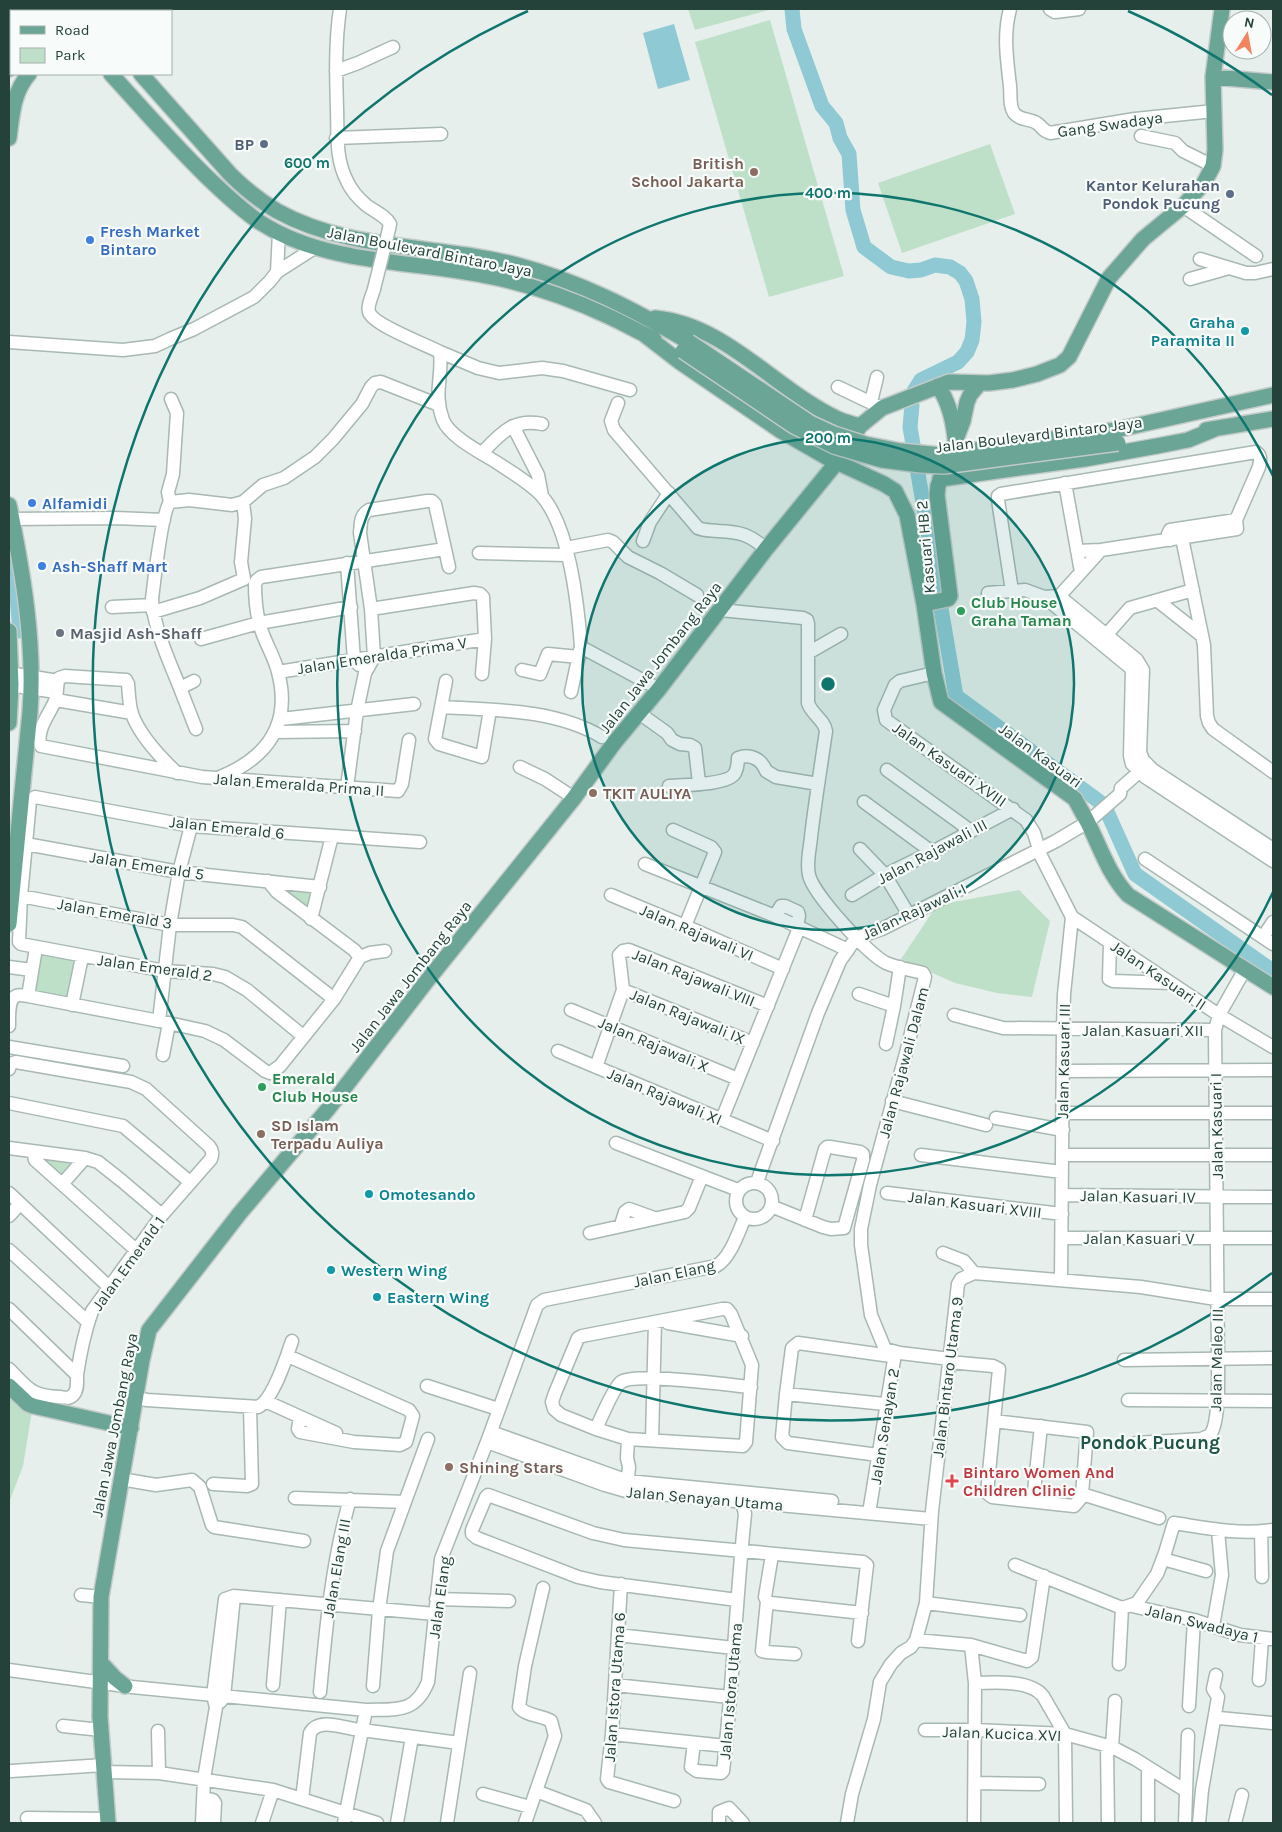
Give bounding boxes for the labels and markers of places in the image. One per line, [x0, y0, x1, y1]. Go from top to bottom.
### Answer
place label: BP [234, 135, 254, 154]
marker: BP [258, 138, 270, 150]
place label: British School Jakarta [631, 154, 744, 191]
marker: British School Jakarta [748, 166, 760, 178]
place label: Kantor Kelurahan Pondok Pucung [1086, 176, 1220, 213]
marker: Kantor Kelurahan Pondok Pucung [1224, 188, 1236, 200]
place label: Fresh Market Bintaro [100, 222, 200, 259]
marker: Fresh Market Bintaro [84, 234, 96, 246]
place label: Graha Paramita II [1151, 313, 1235, 350]
marker: Graha Paramita II [1239, 325, 1251, 337]
place label: Alfamidi [42, 494, 108, 513]
marker: Alfamidi [26, 497, 38, 509]
place label: Ash-Shaff Mart [52, 557, 168, 576]
marker: Ash-Shaff Mart [36, 560, 48, 572]
place label: Club House Graha Taman [971, 593, 1072, 630]
marker: Club House Graha Taman [955, 605, 967, 617]
place label: Masjid Ash-Shaff [70, 624, 202, 643]
marker: Masjid Ash-Shaff [54, 627, 66, 639]
centre of rings [819, 675, 837, 693]
place label: TKIT AULIYA [603, 784, 691, 803]
marker: TKIT AULIYA [587, 787, 599, 799]
place label: Emerald Club House [272, 1069, 358, 1106]
marker: Emerald Club House [256, 1081, 268, 1093]
place label: SD Islam Terpadu Auliya [271, 1116, 384, 1153]
marker: SD Islam Terpadu Auliya [255, 1128, 267, 1140]
place label: Omotesando [379, 1185, 476, 1204]
marker: Omotesando [363, 1188, 375, 1200]
place label: Western Wing [341, 1261, 447, 1280]
marker: Western Wing [325, 1264, 337, 1276]
place label: Eastern Wing [387, 1288, 489, 1307]
marker: Eastern Wing [371, 1291, 383, 1303]
place label: Shining Stars [459, 1458, 564, 1477]
marker: Shining Stars [443, 1461, 455, 1473]
place label: Bintaro Women And Children Clinic [963, 1463, 1115, 1500]
marker: Bintaro Women And Children Clinic [945, 1474, 959, 1488]

